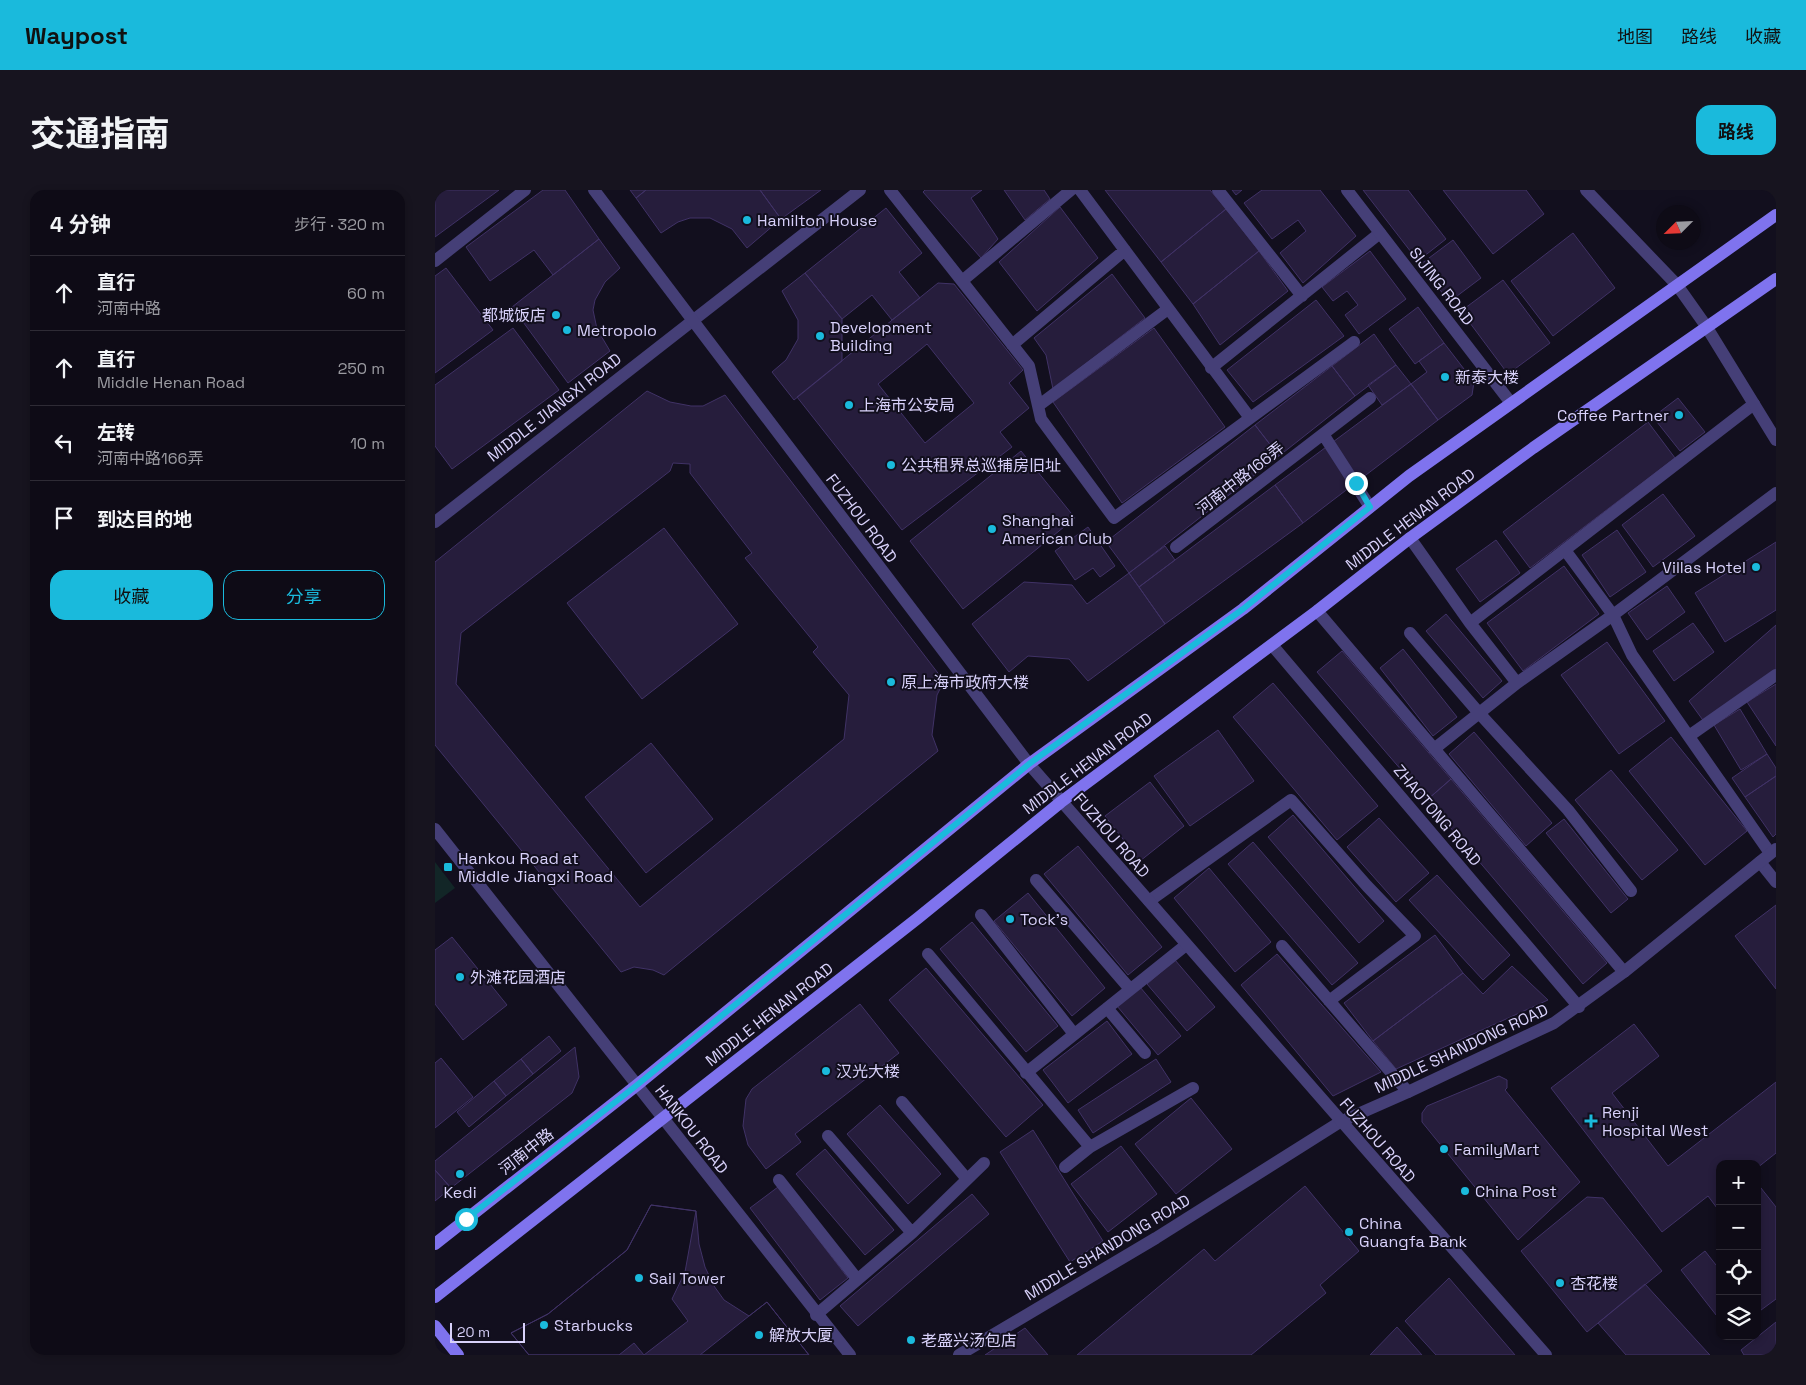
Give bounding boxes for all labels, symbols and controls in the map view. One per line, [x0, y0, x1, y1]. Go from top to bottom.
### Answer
text: Waypost [25, 20, 128, 51]
text: 地图 [1617, 25, 1653, 48]
text: 路线 [1681, 25, 1717, 48]
text: 收藏 [1745, 25, 1781, 48]
button: 路线 [1696, 105, 1776, 155]
text: 交通指南 [30, 112, 170, 156]
north arrow [1656, 205, 1701, 250]
place label: Hamilton House [757, 210, 877, 231]
text: 4 分钟 [50, 211, 111, 238]
text: 步行 · 320 m [294, 214, 385, 235]
marker: Hamilton House [741, 214, 753, 226]
street label: SIJING ROAD [1404, 243, 1479, 330]
text: 直行 [97, 270, 135, 295]
icon: ahead [50, 279, 78, 307]
text: 60 m [347, 283, 385, 304]
text: 河南中路 [97, 298, 161, 319]
place label: 都城饭店 [482, 305, 546, 326]
marker: 都城饭店 [550, 309, 562, 321]
place label: Development Building [830, 317, 932, 356]
place label: Metropolo [577, 320, 657, 341]
marker: Metropolo [561, 324, 573, 336]
marker: Development Building [814, 330, 826, 342]
text: 直行 [97, 347, 135, 372]
street label: MIDDLE JIANGXI ROAD [483, 348, 626, 466]
icon: ahead [50, 354, 78, 382]
text: 250 m [338, 358, 385, 379]
place label: 新泰大楼 [1455, 367, 1519, 388]
marker: 新泰大楼 [1439, 371, 1451, 383]
text: Middle Henan Road [97, 372, 245, 393]
place label: 上海市公安局 [859, 395, 955, 416]
marker: 上海市公安局 [843, 399, 855, 411]
place label: Coffee Partner [1557, 405, 1669, 426]
marker: Coffee Partner [1673, 409, 1685, 421]
text: 左转 [97, 420, 135, 445]
icon: left [50, 429, 78, 457]
text: 10 m [350, 433, 385, 454]
street label: 河南中路166弄 [1192, 437, 1289, 519]
text: 河南中路166弄 [97, 448, 203, 469]
place label: 公共租界总巡捕房旧址 [901, 455, 1061, 476]
marker: 公共租界总巡捕房旧址 [885, 459, 897, 471]
street label: MIDDLE HENAN ROAD [1341, 464, 1479, 575]
street label: FUZHOU ROAD [821, 470, 902, 567]
route end [1345, 472, 1368, 495]
icon: arrive [50, 504, 78, 532]
text: 到达目的地 [97, 507, 192, 532]
place label: Shanghai American Club [1002, 510, 1112, 549]
marker: Shanghai American Club [986, 523, 998, 535]
place label: Villas Hotel [1662, 557, 1746, 578]
marker: Villas Hotel [1750, 561, 1762, 573]
button: 收藏 [50, 570, 213, 620]
button: 分享 [223, 570, 385, 620]
place label: 原上海市政府大楼 [901, 672, 1029, 693]
marker: 原上海市政府大楼 [885, 676, 897, 688]
street label: MIDDLE HENAN ROAD [1018, 708, 1156, 819]
street label: ZHAOTONG ROAD [1389, 760, 1486, 870]
street label: FUZHOU ROAD [1069, 788, 1154, 882]
place label: Hankou Road at Middle Jiangxi Road [458, 848, 613, 887]
marker: Hankou Road at Middle Jiangxi Road [442, 861, 454, 873]
place label: Tock's [1020, 909, 1068, 930]
marker: Tock's [1004, 913, 1016, 925]
street label: MIDDLE HENAN ROAD [701, 958, 838, 1071]
place label: 外滩花园酒店 [470, 967, 566, 988]
marker: 外滩花园酒店 [454, 971, 466, 983]
street label: MIDDLE SHANDONG ROAD [1371, 999, 1551, 1098]
place label: 汉光大楼 [836, 1061, 900, 1082]
marker: 汉光大楼 [820, 1065, 832, 1077]
street label: HANKOU ROAD [650, 1081, 733, 1178]
street label: FUZHOU ROAD [1335, 1093, 1420, 1187]
place label: Renji Hospital West [1602, 1102, 1708, 1141]
marker: Renji Hospital West [1584, 1114, 1598, 1128]
street label: 河南中路 [495, 1123, 558, 1179]
place label: FamilyMart [1454, 1139, 1540, 1160]
marker: FamilyMart [1438, 1143, 1450, 1155]
map controls [1716, 1160, 1761, 1340]
button: + [1716, 1160, 1761, 1205]
marker: Kedi [454, 1168, 466, 1180]
place label: China Post [1475, 1181, 1557, 1202]
place label: Kedi [443, 1182, 477, 1203]
marker: China Post [1459, 1185, 1471, 1197]
street label: MIDDLE SHANDONG ROAD [1021, 1190, 1194, 1305]
button: − [1716, 1205, 1761, 1250]
route start [455, 1208, 478, 1231]
place label: China Guangfa Bank [1359, 1213, 1467, 1252]
marker: China Guangfa Bank [1343, 1226, 1355, 1238]
button: locate [1716, 1250, 1761, 1295]
place label: Sail Tower [649, 1268, 725, 1289]
marker: Sail Tower [633, 1272, 645, 1284]
place label: 杏花楼 [1570, 1273, 1618, 1294]
marker: 杏花楼 [1554, 1277, 1566, 1289]
button: layers [1716, 1295, 1761, 1340]
place label: Starbucks [554, 1315, 633, 1336]
marker: Starbucks [538, 1319, 550, 1331]
scale bar [450, 1320, 525, 1343]
text: 20 m [457, 1323, 490, 1341]
place label: 解放大厦 [769, 1325, 833, 1346]
marker: 解放大厦 [753, 1329, 765, 1341]
place label: 老盛兴汤包店 [921, 1330, 1017, 1351]
marker: 老盛兴汤包店 [905, 1334, 917, 1346]

